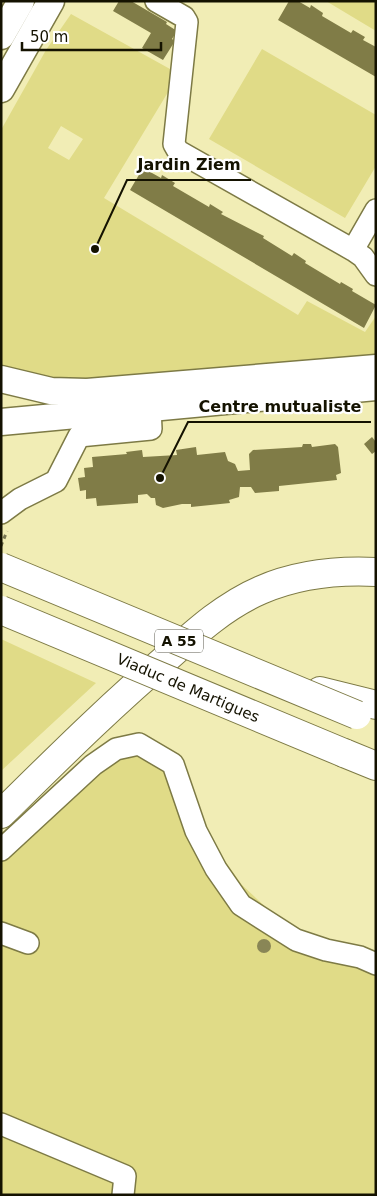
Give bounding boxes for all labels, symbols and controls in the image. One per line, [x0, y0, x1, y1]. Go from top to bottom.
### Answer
scale bar [22, 20, 161, 52]
text: 50 m [30, 28, 68, 46]
callout: Jardin Ziem [127, 149, 251, 180]
text: Jardin Ziem [136, 155, 241, 174]
callout: Centre mutualiste [188, 391, 371, 422]
text: Centre mutualiste [199, 397, 362, 416]
road number: A 55 [155, 630, 203, 652]
street label: Viaduc de Martigues [114, 650, 262, 726]

